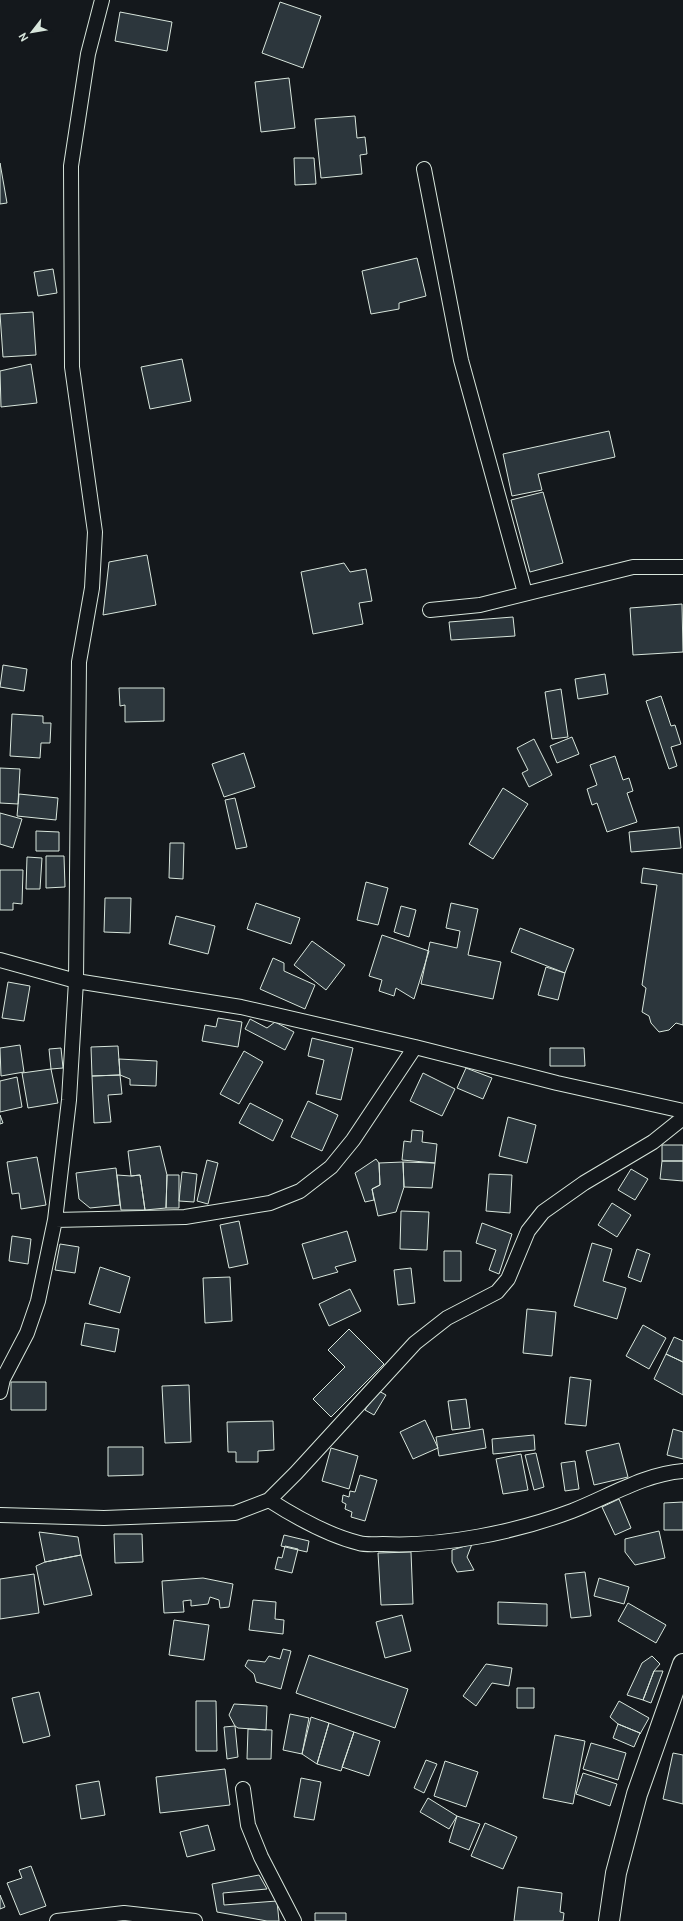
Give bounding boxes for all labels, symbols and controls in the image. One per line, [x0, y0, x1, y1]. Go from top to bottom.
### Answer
north arrow [12, 12, 52, 52]
text: N [15, 30, 31, 44]

